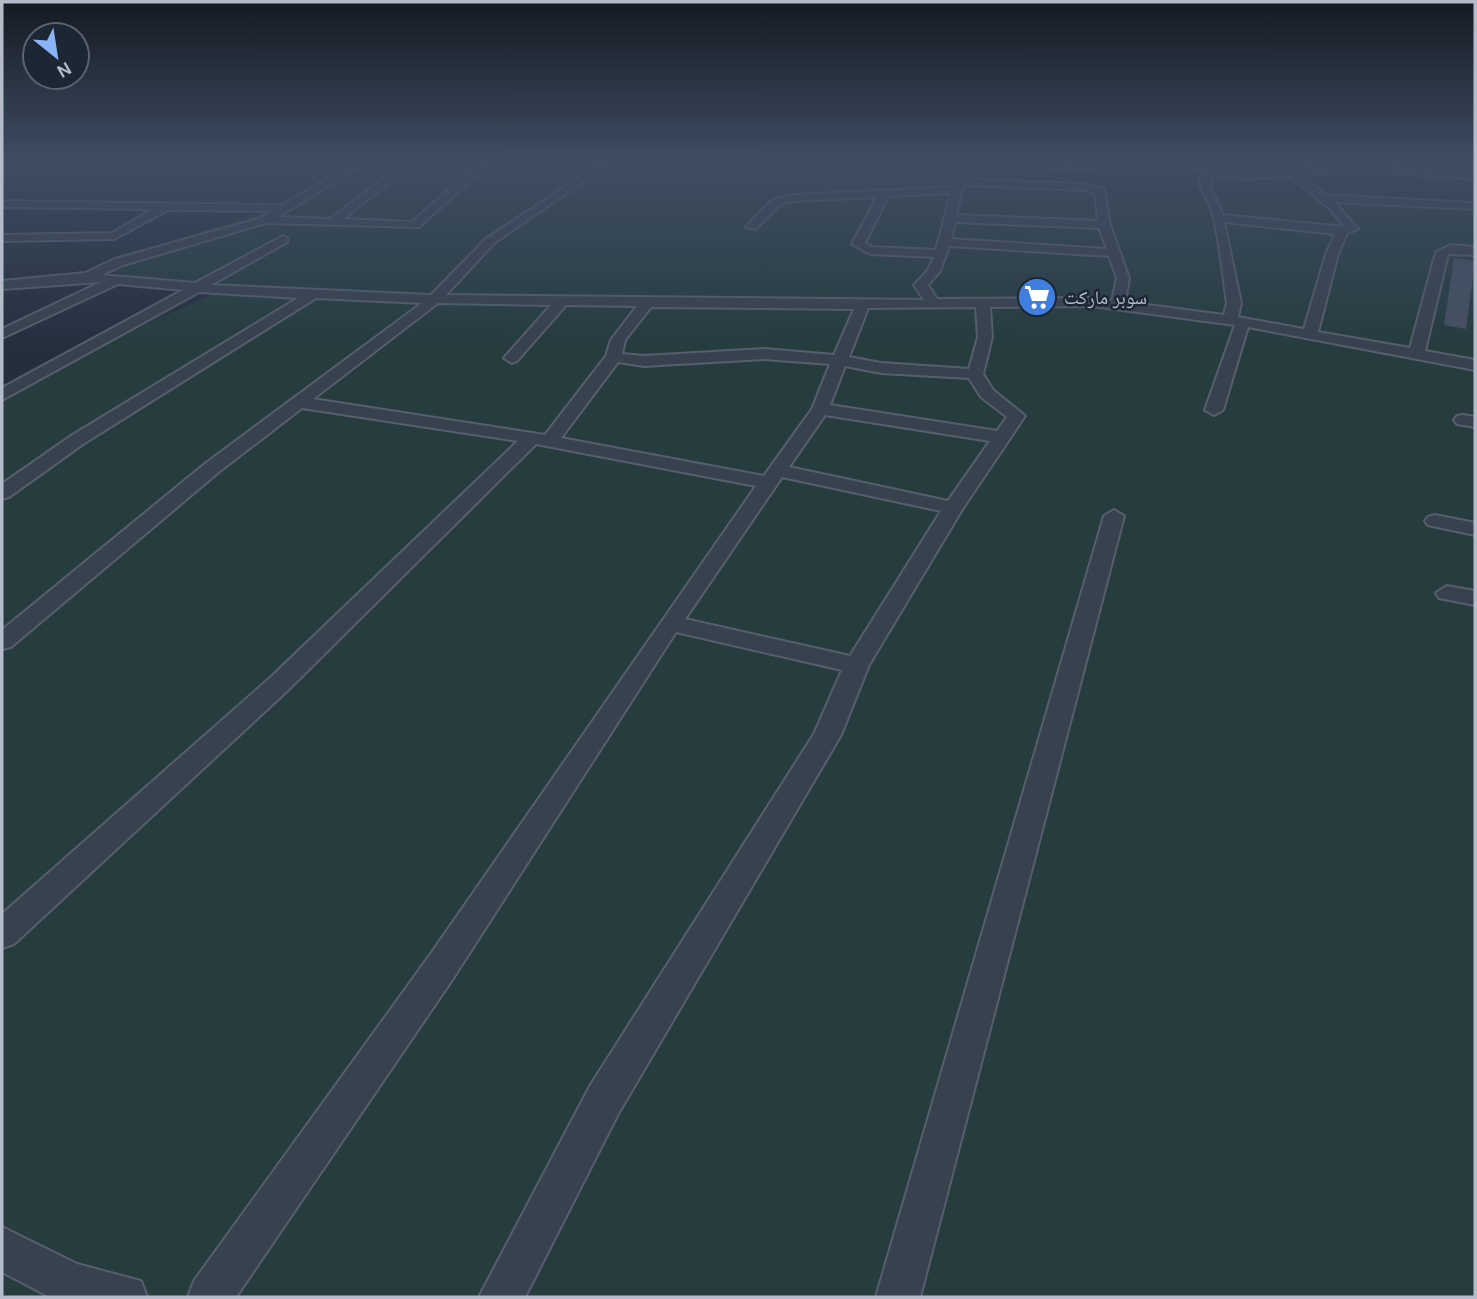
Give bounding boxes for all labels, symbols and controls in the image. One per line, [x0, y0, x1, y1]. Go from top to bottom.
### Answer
north arrow [21, 21, 91, 91]
text: N [53, 57, 75, 83]
supermarket icon: سوبر ماركت [1016, 276, 1058, 318]
place label: سوبر ماركت [1064, 287, 1147, 309]

